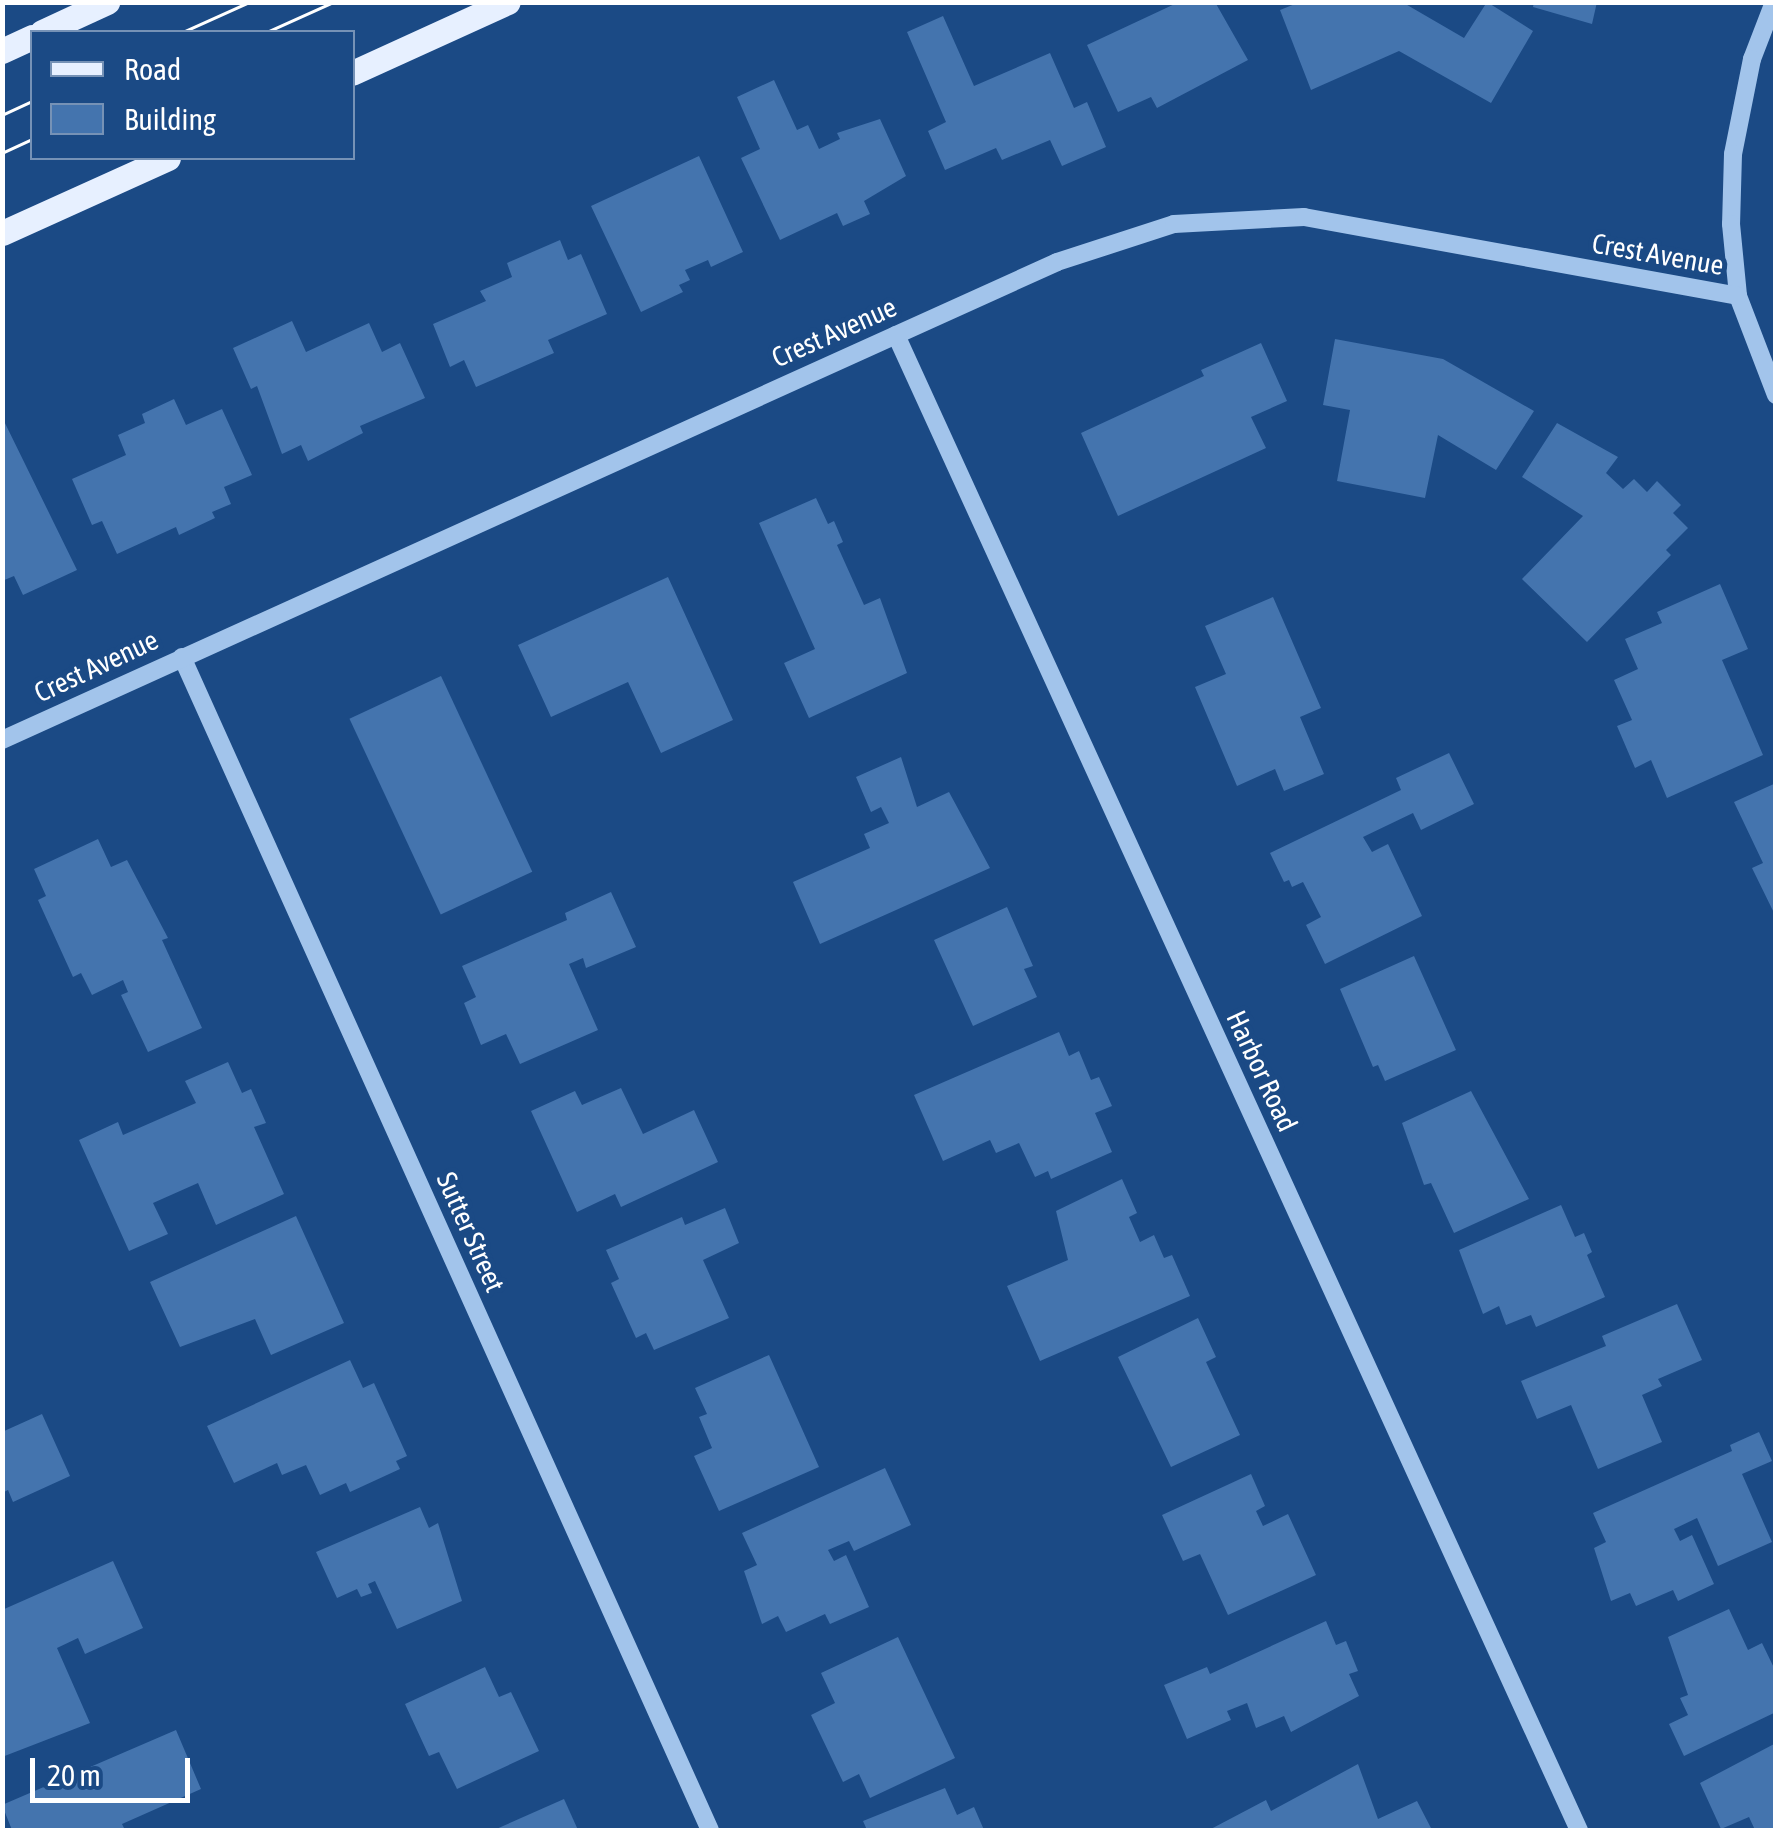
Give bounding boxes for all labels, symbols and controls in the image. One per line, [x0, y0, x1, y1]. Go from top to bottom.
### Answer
legend [30, 30, 355, 160]
text: Road [124, 52, 181, 86]
text: Building [124, 102, 216, 136]
street label: Crest Avenue [1590, 226, 1726, 282]
street label: Crest Avenue [766, 290, 902, 374]
street label: Crest Avenue [29, 623, 163, 709]
street label: Harbor Road [1219, 1005, 1305, 1137]
street label: Sutter Street [430, 1167, 512, 1297]
scale bar [35, 1738, 195, 1800]
text: 20 m [47, 1758, 101, 1792]

